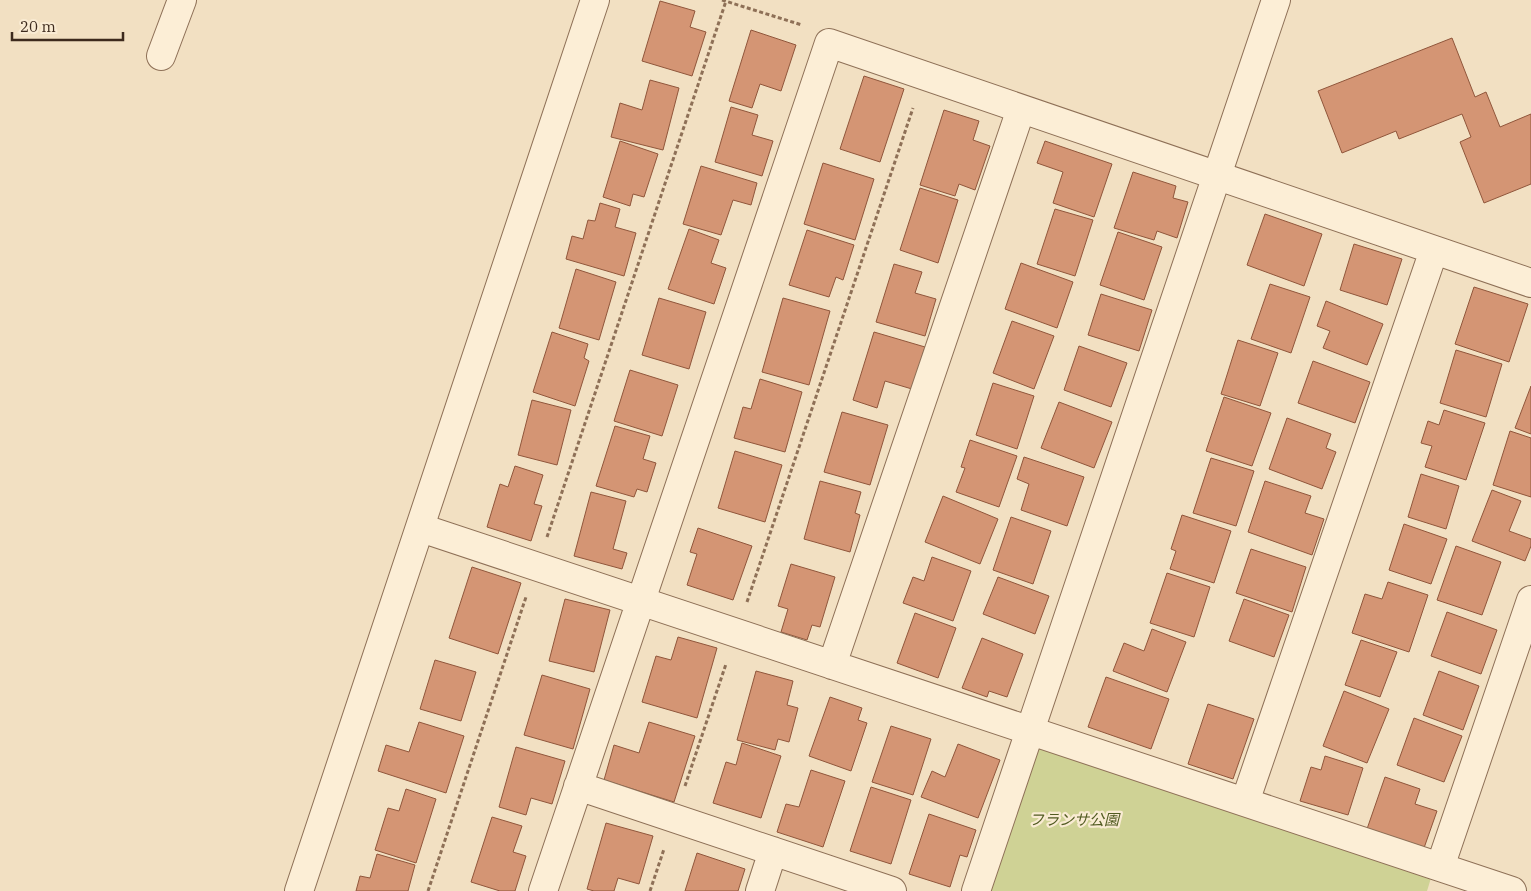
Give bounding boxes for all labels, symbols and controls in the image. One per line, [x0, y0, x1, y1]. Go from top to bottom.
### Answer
scale bar [12, 10, 124, 42]
text: 20 m [20, 17, 56, 36]
park label: フランサ公園 [1029, 810, 1121, 829]

